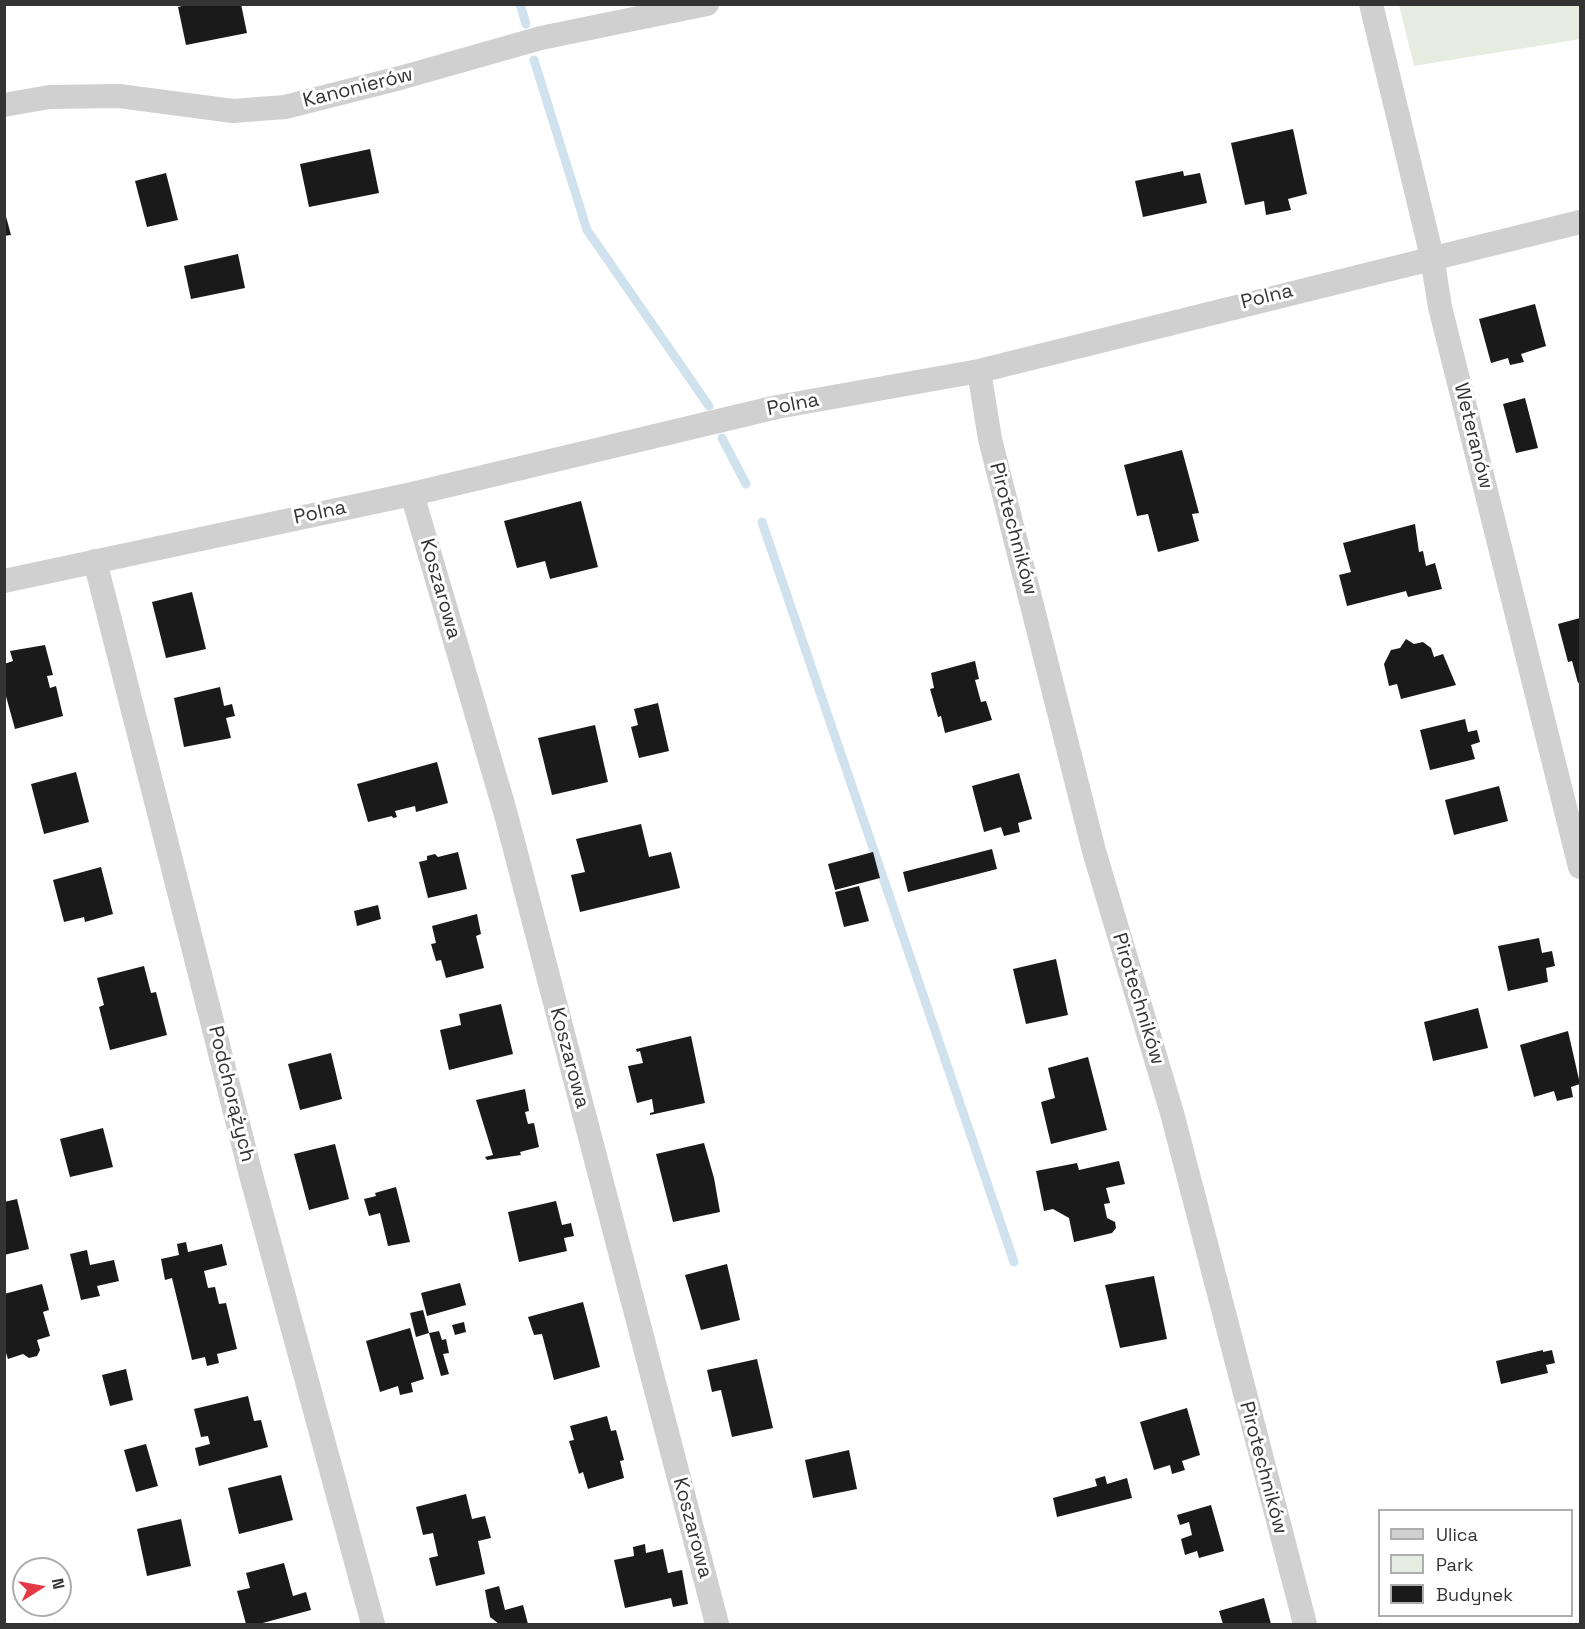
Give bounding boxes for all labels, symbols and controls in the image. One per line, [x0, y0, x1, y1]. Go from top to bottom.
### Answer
street label: Kanonierów [300, 63, 416, 113]
street label: Polna [1239, 279, 1295, 315]
street label: Weteranów [1448, 380, 1498, 492]
street label: Polna [765, 388, 821, 422]
street label: Pirotechników [984, 460, 1042, 598]
street label: Polna [292, 496, 348, 530]
street label: Koszarowa [414, 536, 466, 642]
street label: Pirotechników [1107, 930, 1169, 1068]
street label: Koszarowa [544, 1005, 594, 1111]
street label: Podchorążych [203, 1024, 259, 1164]
street label: Pirotechników [1234, 1399, 1292, 1537]
street label: Koszarowa [667, 1475, 717, 1581]
legend [1378, 1509, 1573, 1617]
text: Ulica [1436, 1523, 1478, 1546]
text: Park [1436, 1553, 1473, 1576]
north arrow [12, 1557, 72, 1617]
text: N [47, 1577, 70, 1591]
text: Budynek [1436, 1583, 1513, 1606]

